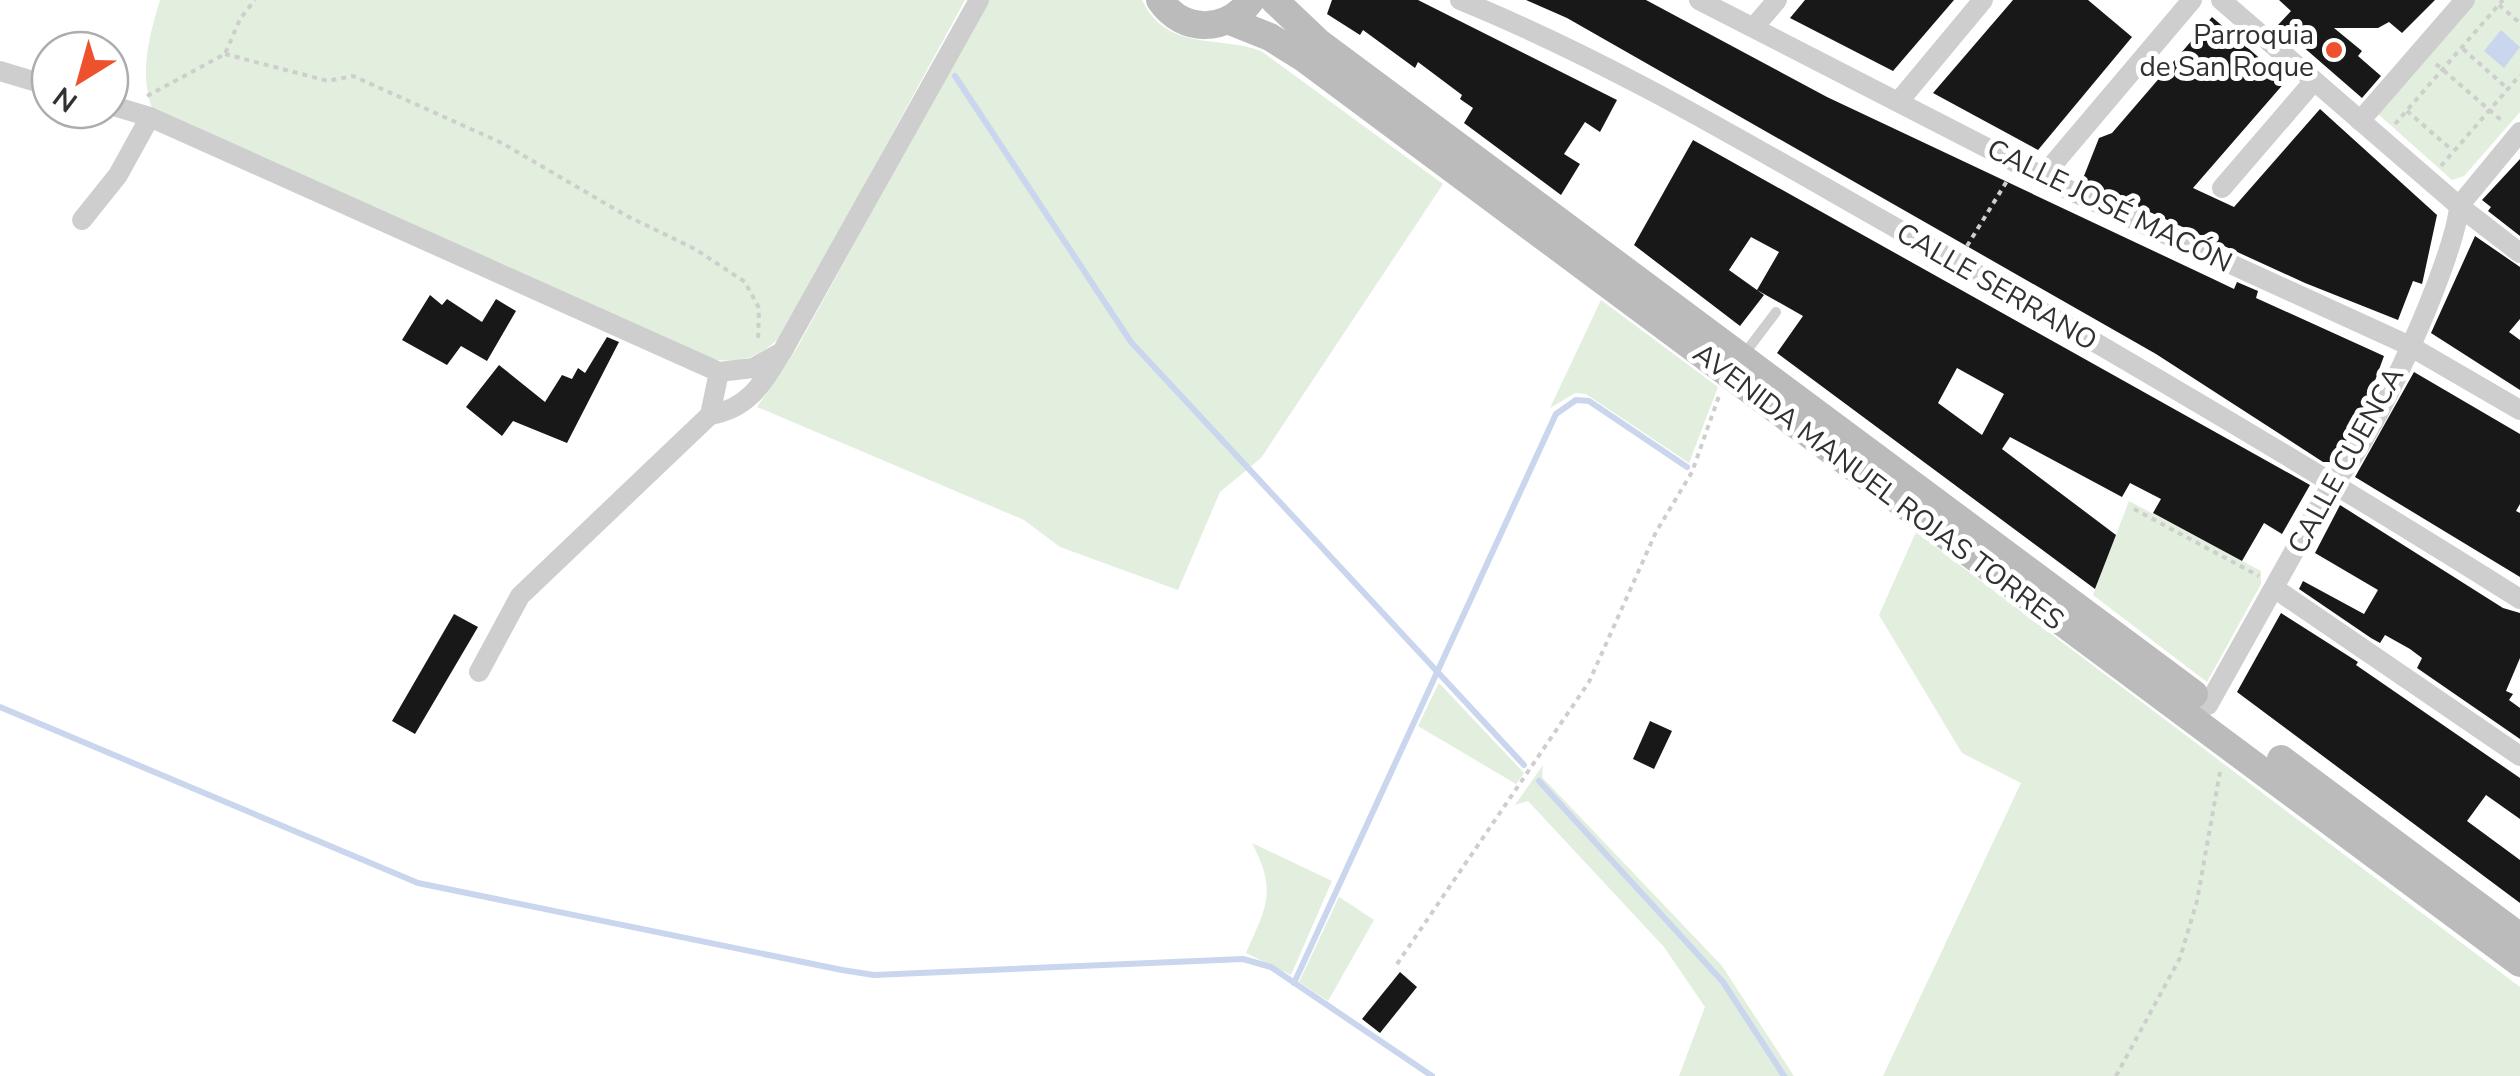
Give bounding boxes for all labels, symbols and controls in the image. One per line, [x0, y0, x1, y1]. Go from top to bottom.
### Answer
place label: Parroquia de San Roque [2140, 16, 2314, 86]
north arrow [30, 30, 130, 130]
marker: Parroquia de San Roque [2323, 39, 2345, 61]
text: N [46, 78, 85, 121]
street label: CALLE JOSÉ MACÓN [1981, 130, 2239, 282]
street label: CALLE SERRANO [1889, 214, 2104, 360]
street label: AVENIDA MANUEL ROJAS TORRES [1685, 335, 2072, 639]
street label: CALLE CUENCA [2279, 360, 2413, 561]

